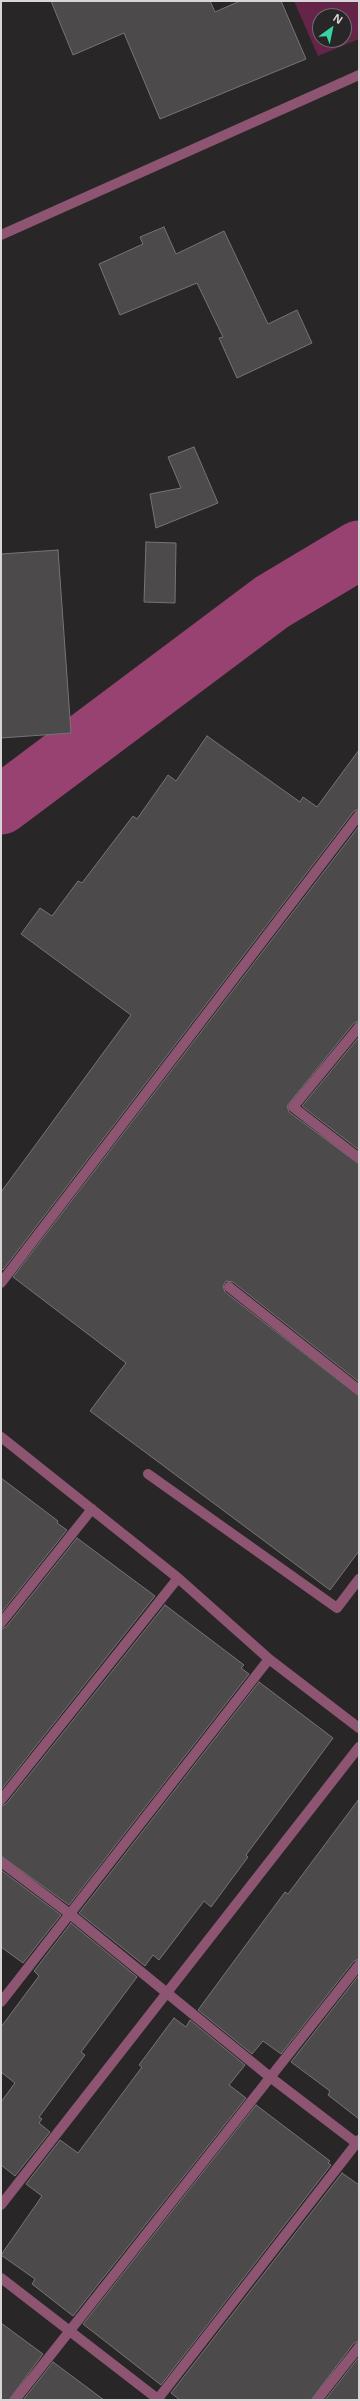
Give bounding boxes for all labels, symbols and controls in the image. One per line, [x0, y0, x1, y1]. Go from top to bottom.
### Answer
north arrow [312, 8, 352, 48]
text: N [330, 10, 346, 27]

